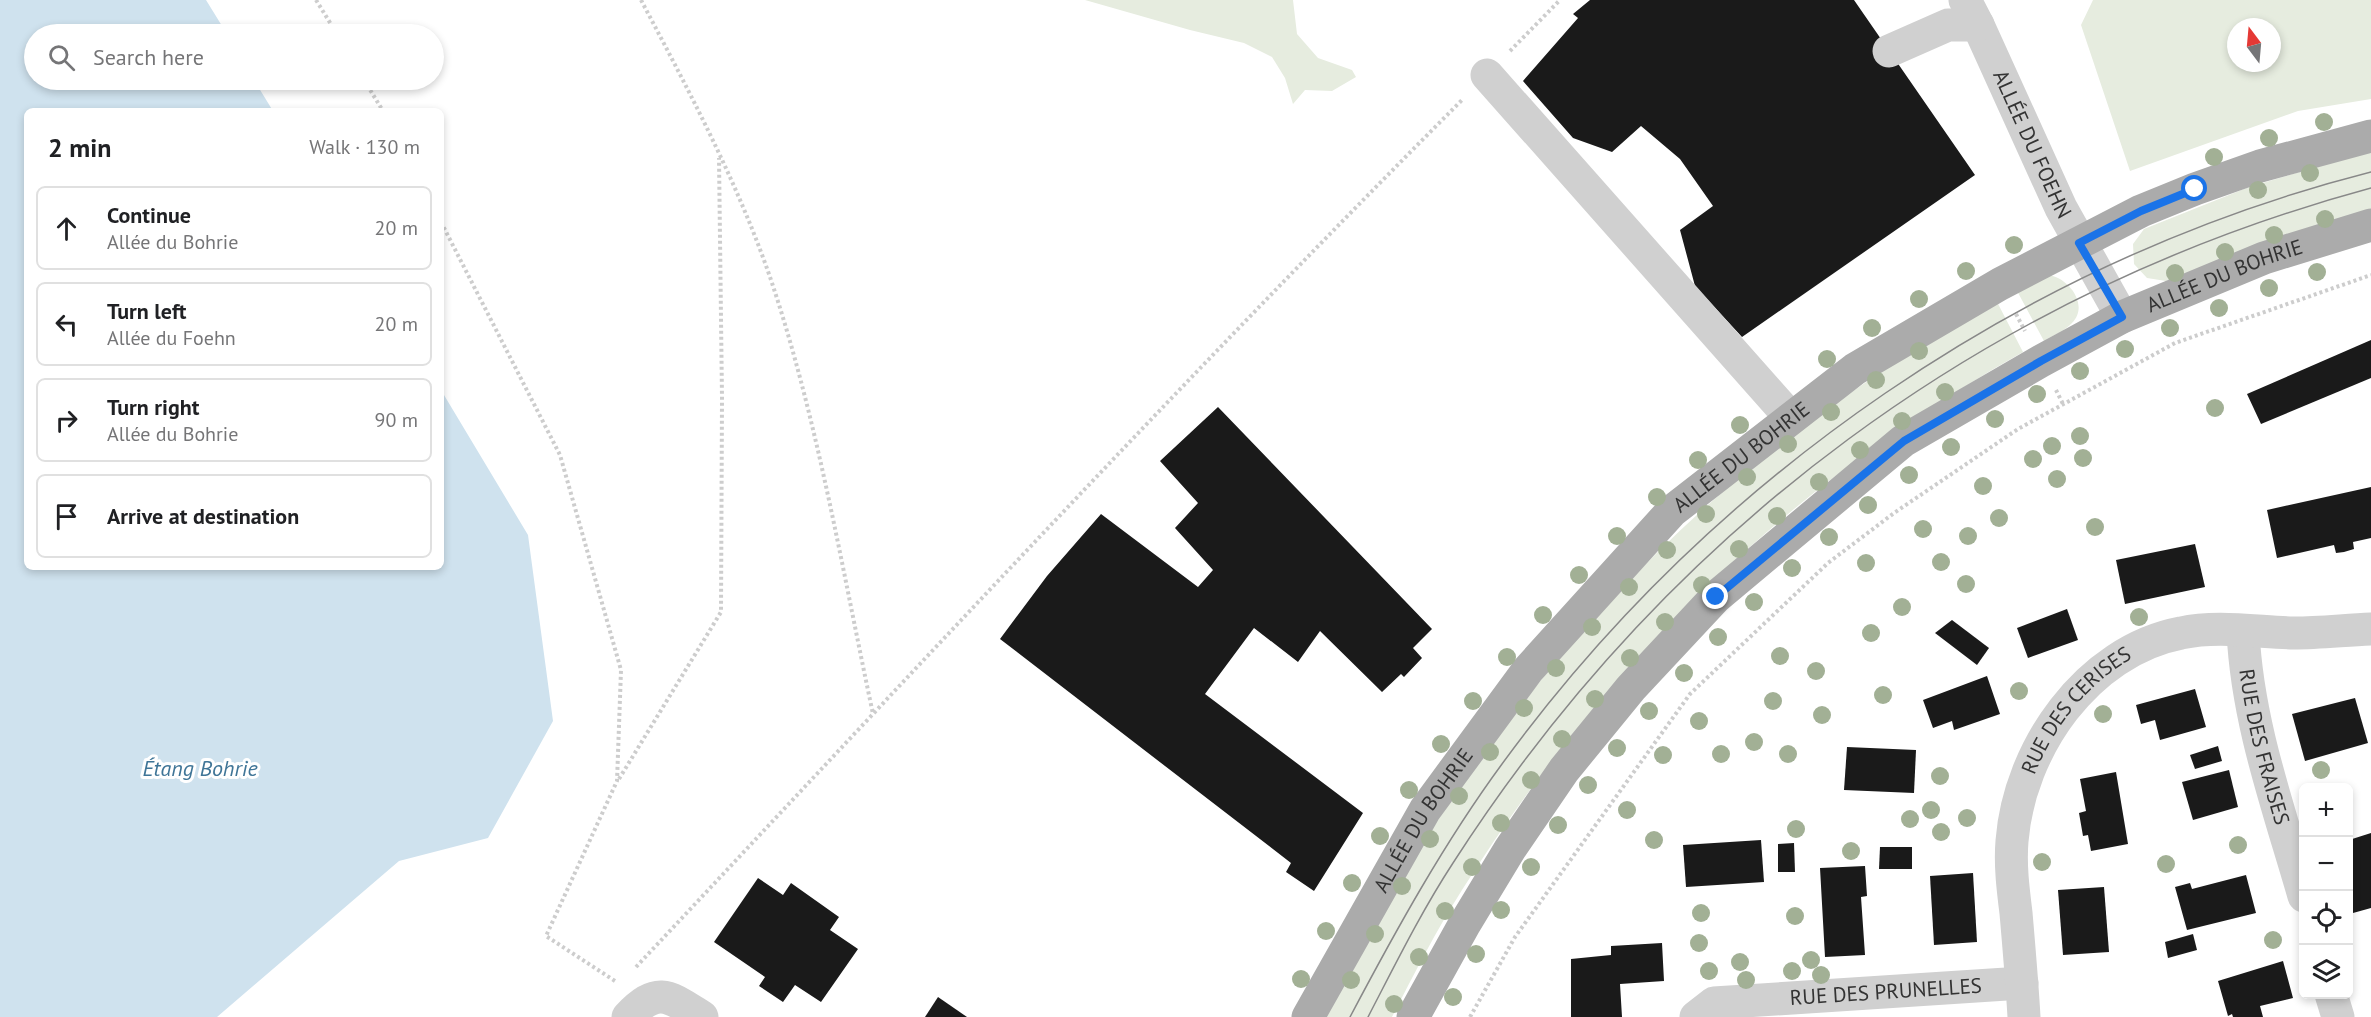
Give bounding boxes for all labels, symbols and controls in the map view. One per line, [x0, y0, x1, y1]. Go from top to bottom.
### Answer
north arrow [2227, 18, 2281, 72]
search box [24, 24, 444, 90]
icon: search [45, 41, 78, 74]
text: Search here [93, 43, 204, 71]
street label: ALLÉE DU FOEHN [1987, 66, 2078, 223]
text: 2 min [48, 131, 111, 164]
text: Walk · 130 m [309, 134, 420, 160]
route start [2181, 175, 2207, 201]
text: Continue [107, 201, 191, 229]
icon: ahead [50, 212, 83, 245]
text: 20 m [375, 215, 418, 241]
text: Allée du Bohrie [107, 229, 238, 255]
street label: ALLÉE DU BOHRIE [2142, 233, 2306, 318]
text: Turn left [107, 297, 187, 325]
icon: left [50, 308, 83, 341]
text: 20 m [375, 311, 418, 337]
text: Allée du Foehn [107, 325, 236, 351]
text: Turn right [107, 393, 199, 421]
street label: ALLÉE DU BOHRIE [1667, 395, 1815, 518]
icon: right [50, 404, 83, 437]
text: 90 m [375, 407, 418, 433]
text: Allée du Bohrie [107, 421, 238, 447]
icon: arrive [50, 500, 83, 533]
text: Arrive at destination [107, 502, 299, 530]
route end [1702, 583, 1728, 609]
street label: RUE DES CERISES [2015, 640, 2136, 778]
street label: RUE DES FRAISES [2233, 667, 2296, 828]
street label: ALLÉE DU BOHRIE [1367, 743, 1479, 897]
water label: Étang Bohrie [142, 754, 258, 782]
map controls [2299, 783, 2353, 999]
button: + [2299, 783, 2353, 837]
button: − [2299, 837, 2353, 891]
button: locate [2299, 891, 2353, 945]
button: layers [2299, 945, 2353, 999]
street label: RUE DES PRUNELLES [1789, 972, 1983, 1011]

